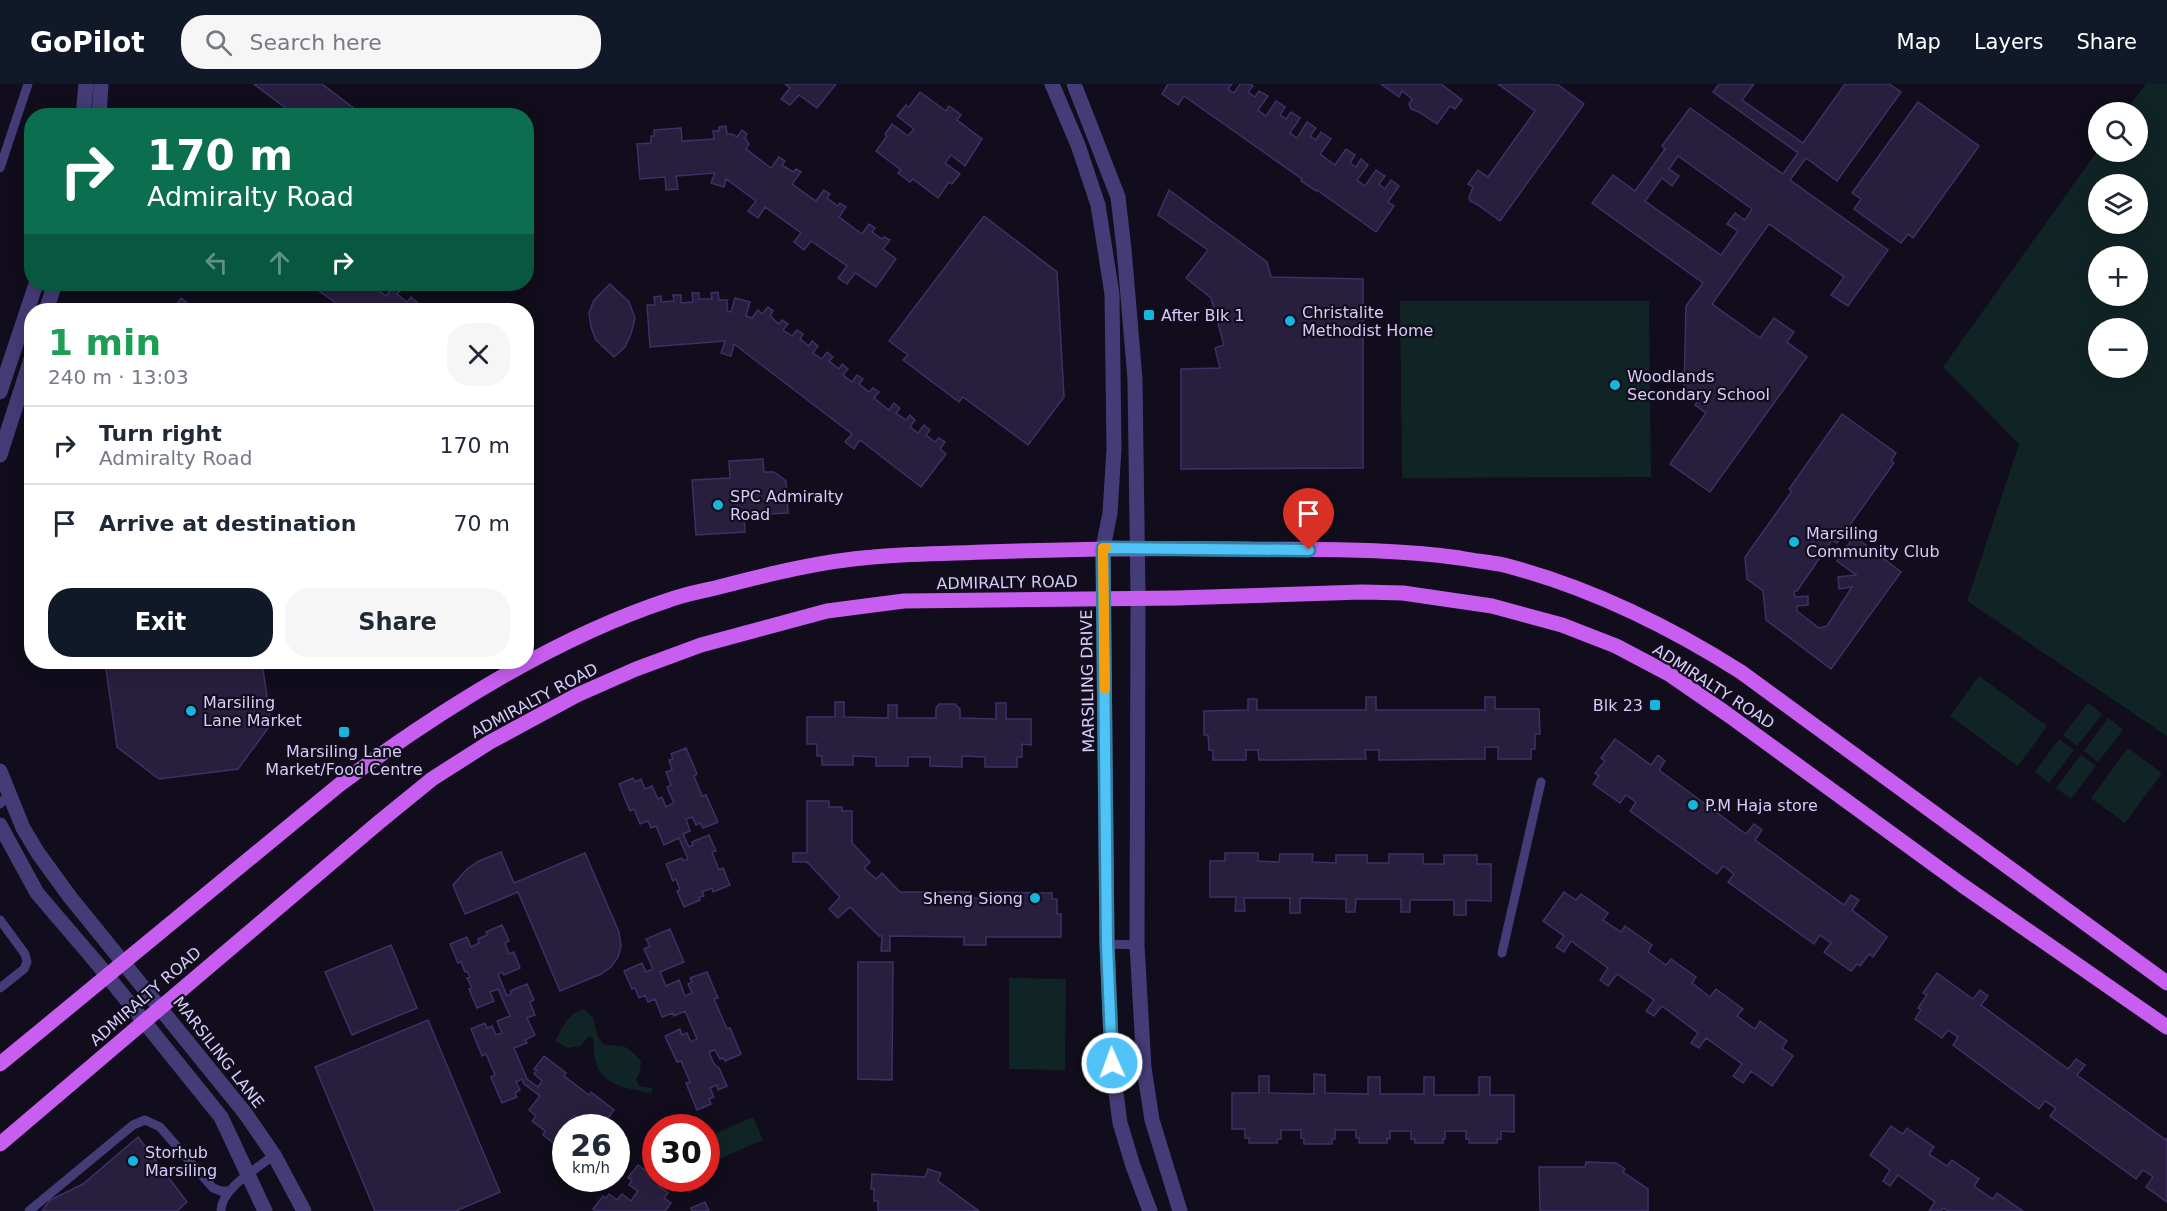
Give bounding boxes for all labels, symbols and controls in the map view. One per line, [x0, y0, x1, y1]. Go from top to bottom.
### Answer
search box [181, 15, 601, 69]
text: GoPilot [30, 26, 145, 59]
icon: search [202, 26, 235, 59]
text: Search here [250, 30, 382, 55]
text: Map [1897, 30, 1941, 54]
text: Layers [1974, 30, 2043, 54]
text: Share [2076, 30, 2137, 54]
map controls [2088, 102, 2148, 378]
button: search [2088, 102, 2148, 162]
text: 170 m [147, 131, 293, 180]
icon: right [48, 132, 126, 210]
button: layers [2088, 174, 2148, 234]
text: Admiralty Road [147, 181, 354, 212]
icon: left [200, 246, 233, 279]
icon: ahead [263, 246, 296, 279]
icon: right [326, 246, 359, 279]
button: + [2088, 246, 2148, 306]
place label: Christalite Methodist Home [1302, 303, 1433, 340]
place label: After Blk 1 [1161, 306, 1244, 325]
marker: After Blk 1 [1142, 308, 1156, 322]
marker: Christalite Methodist Home [1283, 314, 1297, 328]
button: − [2088, 318, 2148, 378]
text: 1 min [48, 322, 161, 363]
button: close [447, 323, 510, 386]
text: 240 m · 13:03 [48, 365, 189, 389]
place label: Woodlands Secondary School [1627, 367, 1770, 404]
marker: Woodlands Secondary School [1608, 378, 1622, 392]
text: Turn right [99, 421, 222, 446]
icon: right [48, 429, 81, 462]
text: 170 m [440, 433, 510, 458]
text: Admiralty Road [99, 446, 252, 470]
place label: SPC Admiralty Road [730, 487, 843, 524]
pin [1283, 488, 1334, 550]
icon: arrive [1292, 497, 1325, 530]
marker: SPC Admiralty Road [711, 498, 725, 512]
icon: arrive [48, 507, 81, 540]
text: Arrive at destination [99, 511, 356, 536]
text: 70 m [454, 511, 510, 536]
place label: Marsiling Community Club [1806, 524, 1940, 561]
marker: Marsiling Community Club [1787, 535, 1801, 549]
street label: ADMIRALTY ROAD [936, 572, 1078, 593]
button: Exit [48, 588, 273, 657]
button: Share [285, 588, 510, 657]
street label: MARSILING DRIVE [1077, 609, 1098, 753]
street label: ADMIRALTY ROAD [1649, 640, 1778, 733]
street label: ADMIRALTY ROAD [467, 659, 601, 742]
place label: Marsiling Lane Market [203, 693, 302, 730]
place label: Blk 23 [1593, 696, 1643, 715]
marker: Blk 23 [1648, 698, 1662, 712]
marker: Marsiling Lane Market [184, 704, 198, 718]
marker: Marsiling Lane Market/Food Centre [337, 725, 351, 739]
place label: Marsiling Lane Market/Food Centre [265, 742, 423, 779]
place label: P.M Haja store [1705, 796, 1818, 815]
marker: P.M Haja store [1686, 798, 1700, 812]
place label: Sheng Siong [923, 889, 1023, 908]
marker: Sheng Siong [1028, 891, 1042, 905]
street label: ADMIRALTY ROAD [86, 943, 205, 1050]
street label: MARSILING LANE [169, 993, 268, 1112]
position arrow [1080, 1031, 1144, 1095]
speed limit sign: 30 [642, 1114, 720, 1192]
text: 26 [570, 1128, 612, 1163]
place label: Storhub Marsiling [145, 1143, 217, 1180]
marker: Storhub Marsiling [126, 1154, 140, 1168]
text: km/h [572, 1159, 610, 1177]

